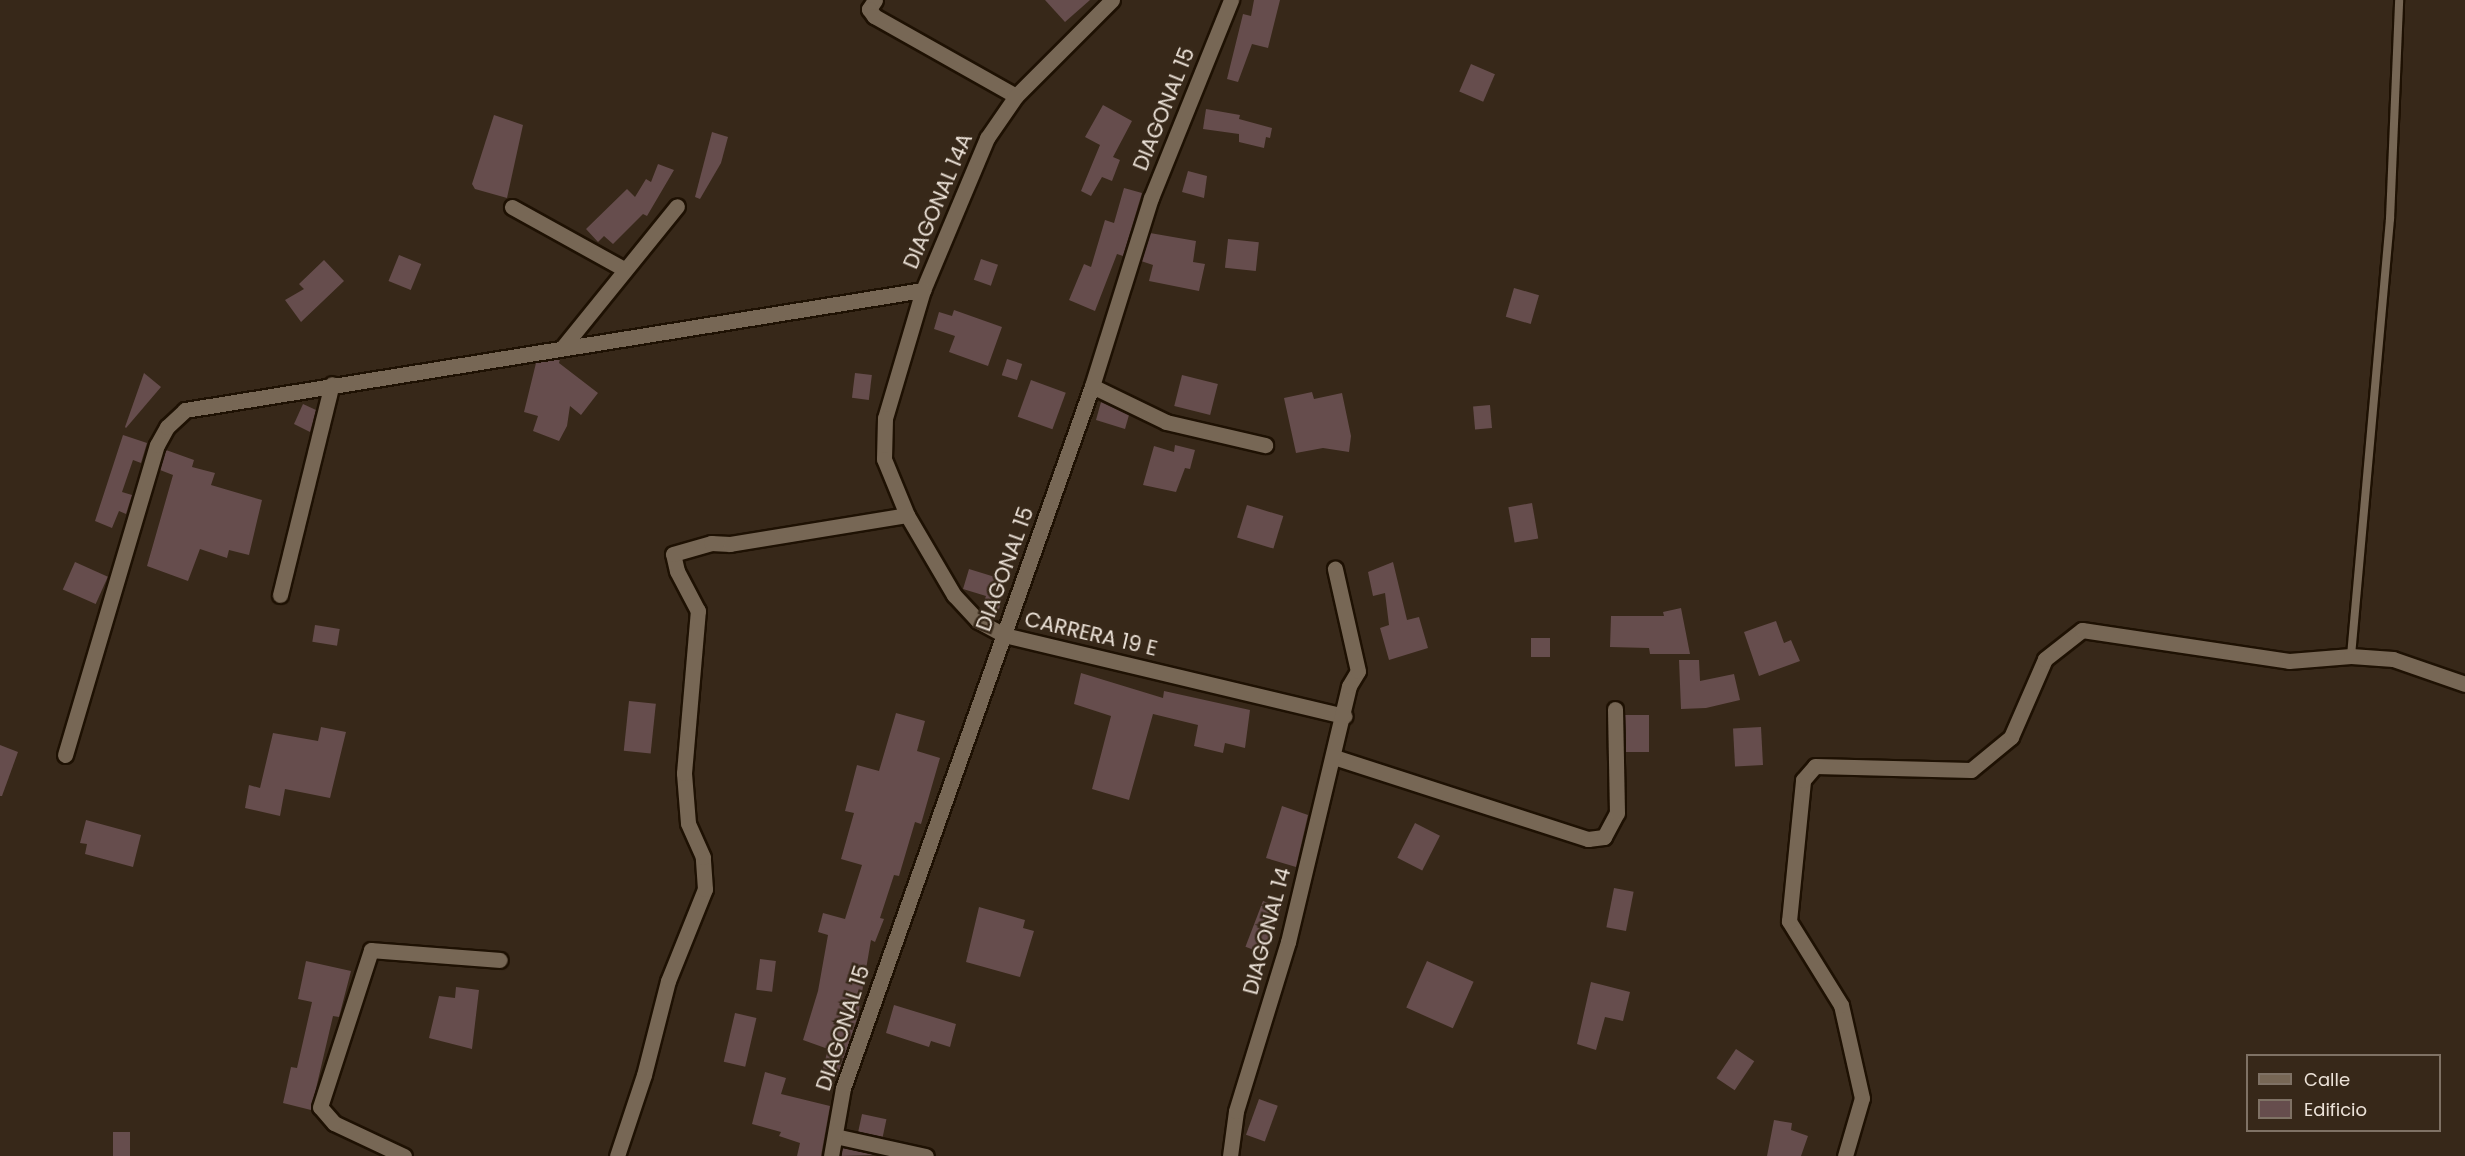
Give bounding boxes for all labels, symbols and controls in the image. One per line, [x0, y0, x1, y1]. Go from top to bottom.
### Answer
street label: DIAGONAL 15 [1128, 44, 1200, 174]
street label: DIAGONAL 14A [898, 129, 978, 273]
street label: DIAGONAL 15 [971, 503, 1039, 635]
street label: CARRERA 19 E [1022, 606, 1160, 662]
street label: DIAGONAL 14 [1238, 865, 1296, 997]
street label: DIAGONAL 15 [811, 962, 875, 1094]
legend [2246, 1054, 2441, 1132]
text: Calle [2304, 1067, 2350, 1092]
text: Edificio [2304, 1097, 2367, 1122]

